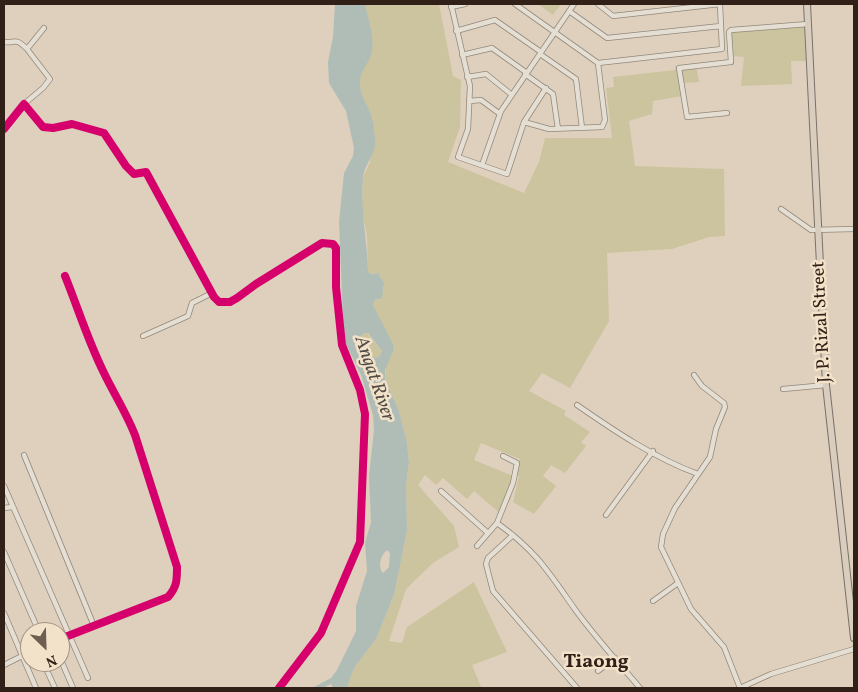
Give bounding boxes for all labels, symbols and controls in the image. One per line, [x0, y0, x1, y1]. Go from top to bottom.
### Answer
street label: J. P. Rizal Street [809, 261, 837, 383]
water label: Angat River [348, 333, 398, 425]
north arrow [20, 622, 70, 672]
text: N [42, 649, 59, 671]
district label: Tiaong [563, 651, 629, 675]

